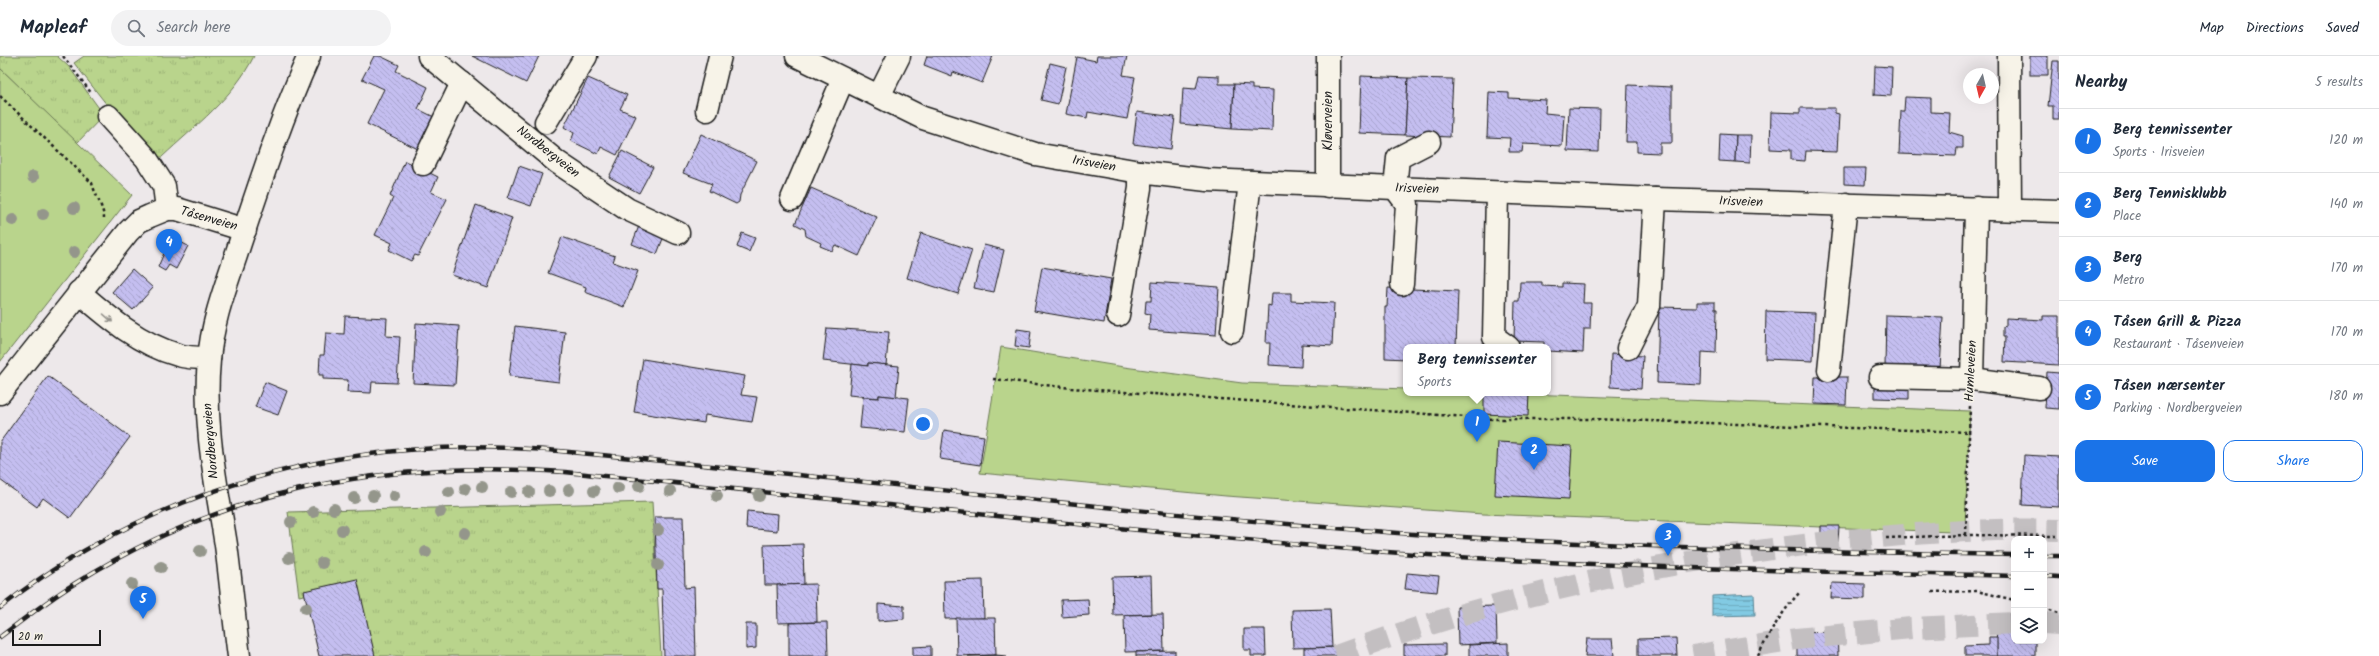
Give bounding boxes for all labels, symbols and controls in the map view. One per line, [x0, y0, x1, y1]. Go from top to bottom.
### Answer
search box [111, 10, 391, 46]
text: Mapleaf [20, 13, 87, 43]
text: Search here [157, 16, 231, 40]
icon: search [125, 17, 147, 39]
text: Map [2199, 17, 2224, 39]
text: Directions [2246, 17, 2304, 39]
text: Saved [2326, 17, 2359, 39]
north arrow [1963, 68, 1999, 104]
text: Nearby [2075, 69, 2127, 96]
text: 5 results [2315, 72, 2363, 93]
street label: Kløverveien [1318, 91, 1339, 151]
text: Berg tennissenter [2113, 118, 2232, 142]
street label: Nordbergveien [512, 120, 584, 184]
text: 1 [2086, 130, 2090, 151]
text: 120 m [2329, 130, 2363, 151]
text: Sports · Irisveien [2113, 142, 2205, 163]
street label: Irisveien [1070, 150, 1118, 178]
street label: Irisveien [1395, 178, 1440, 200]
text: Berg Tennisklubb [2113, 182, 2227, 206]
street label: Irisveien [1719, 191, 1764, 213]
text: 2 [2084, 194, 2092, 215]
text: 140 m [2330, 194, 2363, 215]
street label: Tåsenveien [178, 201, 240, 237]
text: Place [2113, 206, 2141, 227]
pin: 4 [156, 229, 182, 262]
text: Berg [2113, 246, 2142, 270]
text: 3 [2084, 258, 2092, 279]
text: 170 m [2331, 258, 2363, 279]
text: Metro [2113, 270, 2144, 291]
text: Tåsen Grill & Pizza [2113, 310, 2241, 334]
one-way arrow [103, 313, 114, 322]
text: 4 [2084, 322, 2092, 343]
text: 170 m [2331, 322, 2363, 343]
text: Restaurant · Tåsenveien [2113, 334, 2244, 355]
street label: Humleveien [1959, 340, 1983, 402]
popup [1403, 344, 1551, 396]
text: Berg tennissenter [1418, 348, 1536, 372]
text: Sports [1418, 372, 1451, 393]
text: Tåsen nærsenter [2113, 374, 2225, 398]
text: 5 [2085, 386, 2091, 407]
text: 180 m [2329, 386, 2363, 407]
text: Parking · Nordbergveien [2113, 398, 2242, 419]
street label: Nordbergveien [197, 402, 225, 480]
pin: 1 [1464, 409, 1490, 442]
your location [913, 414, 933, 434]
pin: 2 [1521, 437, 1547, 470]
button: Save [2075, 440, 2215, 482]
button: Share [2223, 440, 2363, 482]
pin: 3 [1655, 523, 1681, 556]
map controls [2011, 536, 2047, 644]
button: + [2011, 536, 2047, 572]
button: − [2011, 572, 2047, 608]
pin: 5 [130, 586, 156, 619]
button: layers [2011, 608, 2047, 644]
scale bar [12, 628, 101, 647]
text: 20 m [18, 628, 43, 646]

